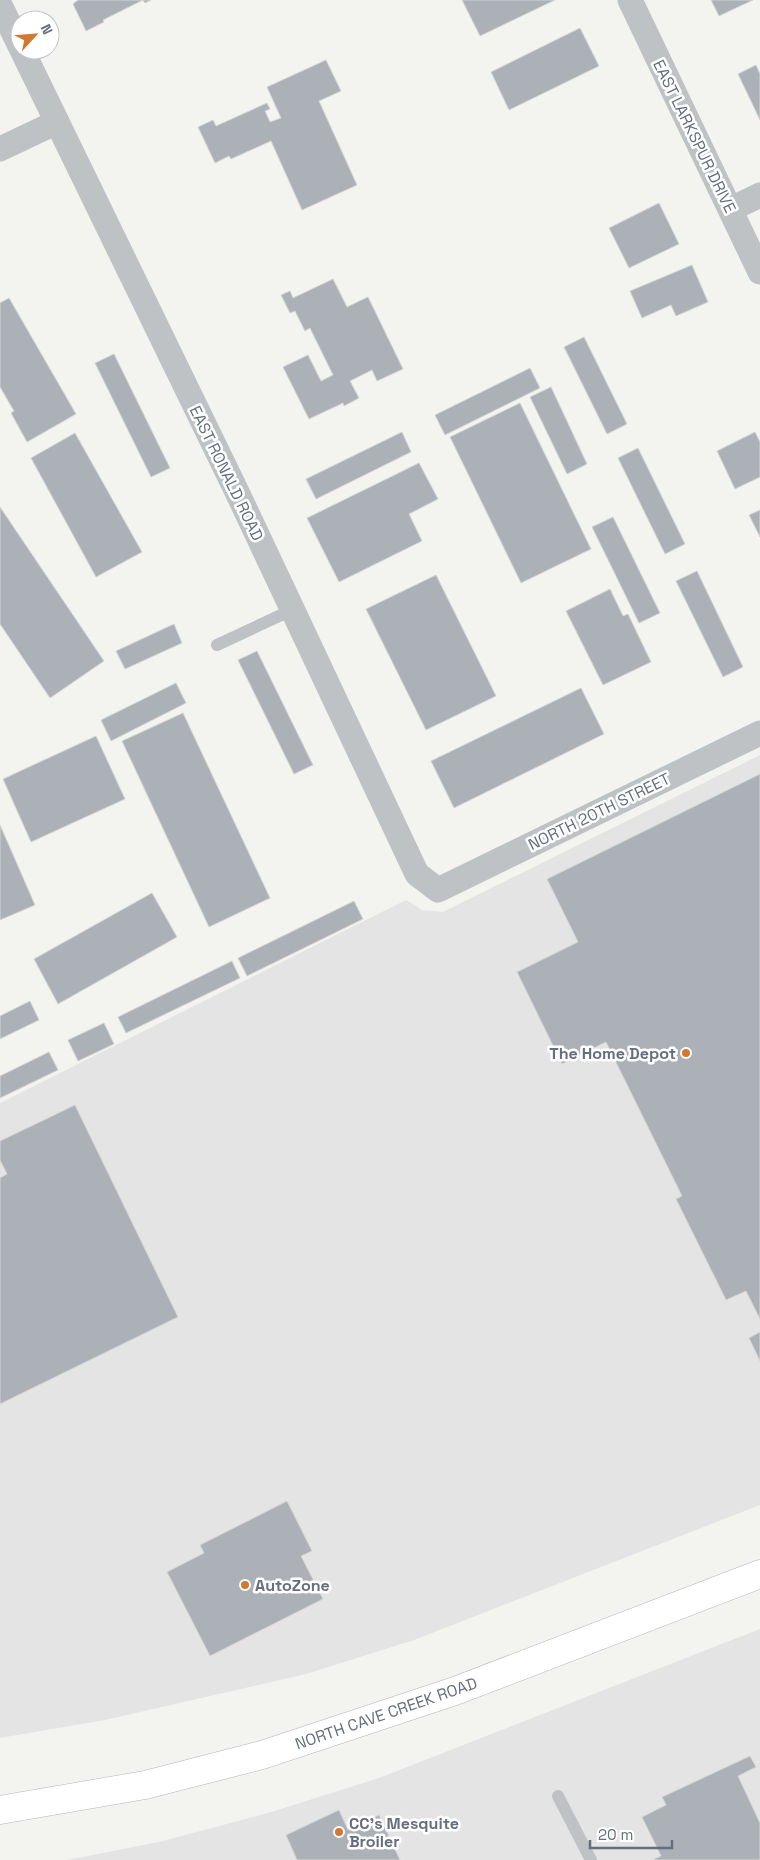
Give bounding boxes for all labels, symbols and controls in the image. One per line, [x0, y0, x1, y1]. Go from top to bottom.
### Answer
north arrow [10, 10, 60, 60]
text: N [37, 21, 57, 37]
street label: EAST LARKSPUR DRIVE [648, 56, 741, 216]
street label: EAST RONALD ROAD [185, 402, 268, 544]
street label: NORTH 20TH STREET [525, 768, 674, 855]
place label: The Home Depot [549, 1043, 676, 1064]
marker: The Home Depot [680, 1047, 692, 1059]
place label: AutoZone [255, 1575, 330, 1596]
marker: AutoZone [239, 1579, 251, 1591]
street label: NORTH CAVE CREEK ROAD [292, 1672, 480, 1755]
place label: CC's Mesquite Broiler [349, 1813, 459, 1852]
scale bar [590, 1818, 672, 1850]
text: 20 m [598, 1825, 633, 1844]
marker: CC's Mesquite Broiler [333, 1826, 345, 1838]

